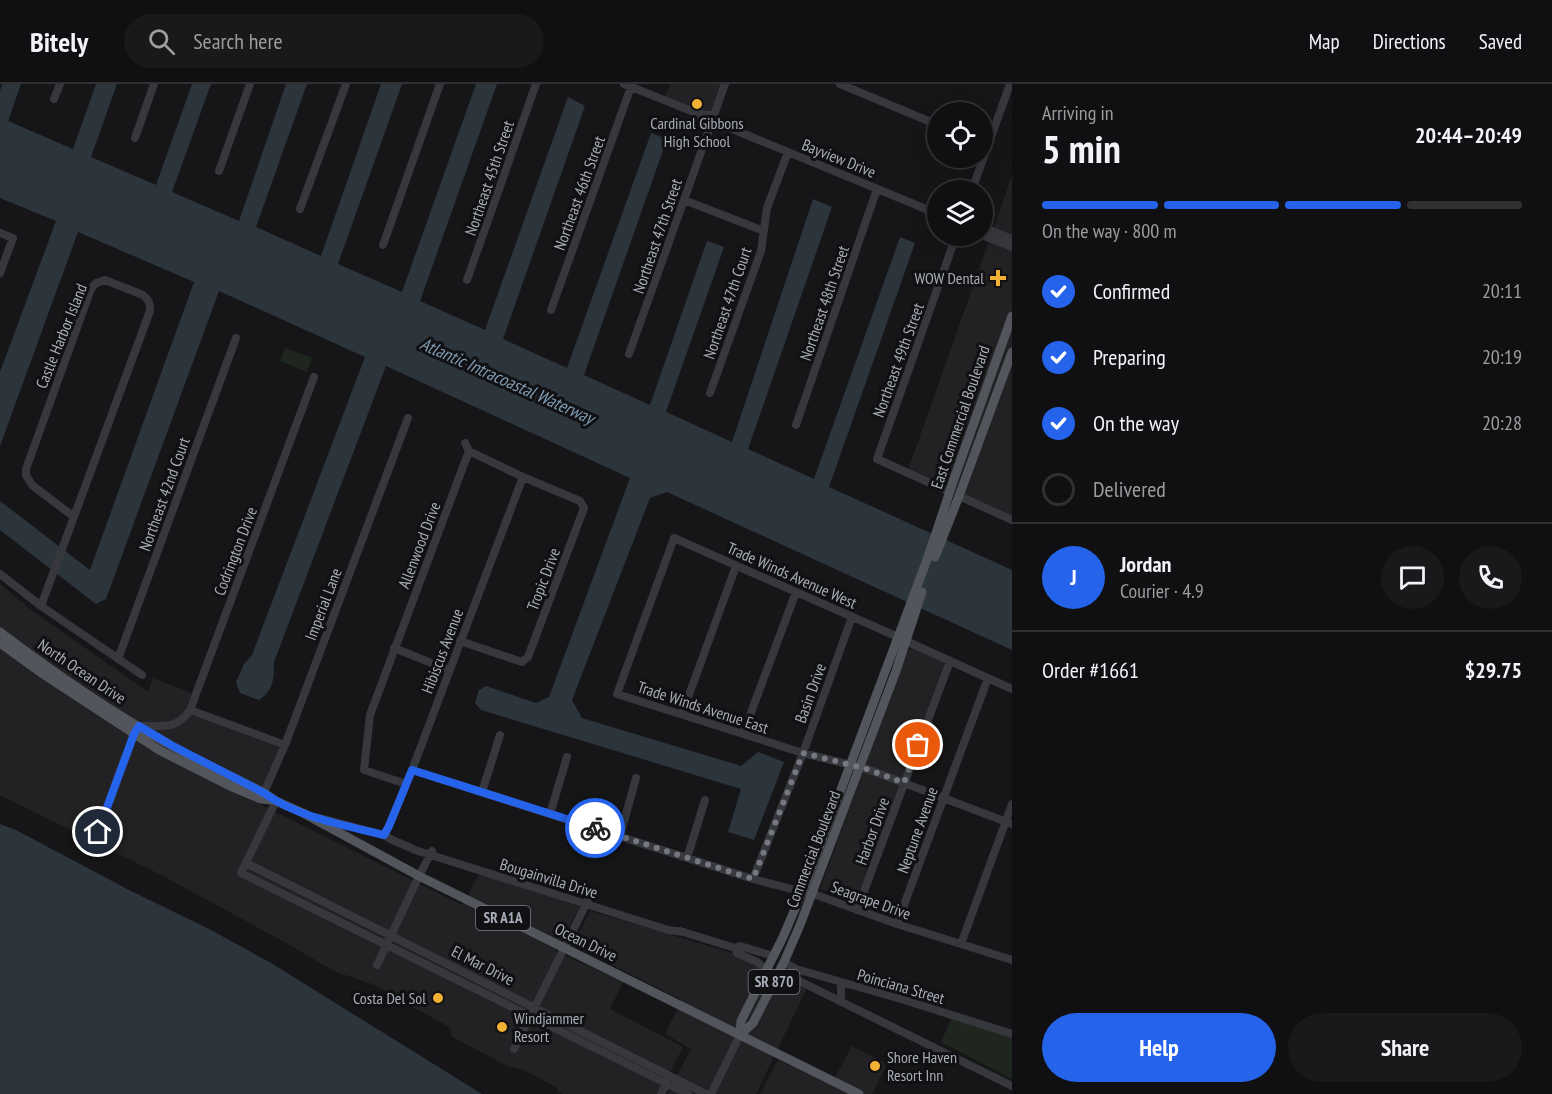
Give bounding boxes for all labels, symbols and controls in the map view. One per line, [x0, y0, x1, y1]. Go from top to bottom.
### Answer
search box [124, 14, 544, 68]
text: Bitely [30, 23, 88, 60]
icon: search [145, 25, 178, 58]
text: Search here [193, 27, 283, 55]
text: Map [1309, 28, 1340, 55]
text: Directions [1373, 28, 1446, 55]
text: Saved [1479, 28, 1522, 55]
marker: Cardinal Gibbons High School [690, 97, 704, 111]
text: Arriving in [1042, 100, 1114, 126]
map controls [927, 102, 993, 246]
button: locate [927, 102, 993, 168]
place label: Cardinal Gibbons High School [650, 113, 744, 151]
street label: Northeast 45th Street [460, 117, 518, 238]
text: 20:44–20:49 [1415, 121, 1522, 149]
text: 5 min [1042, 123, 1121, 174]
street label: Northeast 46th Street [549, 133, 609, 253]
street label: Bayview Drive [799, 134, 879, 182]
street label: Northeast 47th Street [628, 175, 686, 296]
button: layers [927, 180, 993, 246]
text: On the way · 800 m [1042, 218, 1177, 244]
street label: Northeast 48th Street [795, 242, 853, 363]
street label: Northeast 47th Court [699, 244, 756, 362]
place label: WOW Dental [915, 268, 984, 288]
marker: WOW Dental [989, 269, 1007, 287]
icon: check [1042, 275, 1075, 308]
text: Confirmed [1093, 277, 1170, 305]
text: 20:11 [1482, 278, 1522, 304]
street label: Castle Harbor Island [31, 281, 91, 391]
street label: Northeast 49th Street [868, 300, 928, 420]
water label: Atlantic Intracoastal Waterway [417, 332, 600, 430]
icon: check [1042, 341, 1075, 374]
street label: East Commercial Boulevard [926, 343, 994, 491]
text: Preparing [1093, 343, 1166, 371]
text: 20:19 [1482, 344, 1522, 370]
icon: check [1042, 407, 1075, 440]
text: On the way [1093, 409, 1179, 437]
text: 20:28 [1482, 410, 1522, 436]
street label: Northeast 42nd Court [134, 434, 194, 554]
text: Delivered [1093, 475, 1166, 503]
street label: Allenwood Drive [393, 499, 445, 591]
street label: Codrington Drive [209, 504, 261, 598]
street label: Trade Winds Avenue West [724, 537, 861, 613]
street label: Tropic Drive [522, 545, 564, 613]
button: chat [1381, 546, 1444, 609]
button: phone [1459, 546, 1522, 609]
text: Jordan [1120, 550, 1171, 578]
text: J [1070, 563, 1077, 591]
street label: Imperial Lane [300, 565, 346, 643]
text: Courier · 4.9 [1120, 578, 1204, 604]
street label: Hibiscus Avenue [417, 606, 467, 696]
street label: North Ocean Drive [34, 634, 130, 708]
text: Order #1661 [1042, 656, 1139, 684]
text: $29.75 [1465, 656, 1522, 684]
street label: Basin Drive [790, 660, 830, 726]
street label: Trade Winds Avenue East [635, 676, 772, 738]
pin [892, 719, 943, 770]
icon: bag [901, 728, 934, 761]
street label: Neptune Avenue [892, 784, 942, 876]
street label: Commercial Boulevard [782, 788, 845, 910]
street label: Harbor Drive [851, 795, 893, 867]
courier [565, 798, 625, 858]
pin [72, 806, 123, 857]
icon: bike [579, 812, 612, 845]
icon: home [81, 815, 114, 848]
street label: Bougainvilla Drive [498, 854, 600, 902]
street label: Seagrape Drive [828, 876, 914, 924]
road number: SR A1A [476, 906, 530, 930]
street label: Ocean Drive [552, 918, 620, 966]
street label: El Mar Drive [448, 941, 518, 989]
street label: Poinciana Street [855, 964, 947, 1008]
road number: SR 870 [748, 970, 800, 994]
place label: Costa Del Sol [353, 988, 426, 1008]
marker: Costa Del Sol [431, 991, 445, 1005]
place label: Windjammer Resort [514, 1008, 584, 1046]
button: Help [1042, 1013, 1276, 1082]
button: Share [1288, 1013, 1522, 1082]
marker: Windjammer Resort [495, 1020, 509, 1034]
place label: Shore Haven Resort Inn [887, 1047, 957, 1085]
marker: Shore Haven Resort Inn [868, 1059, 882, 1073]

